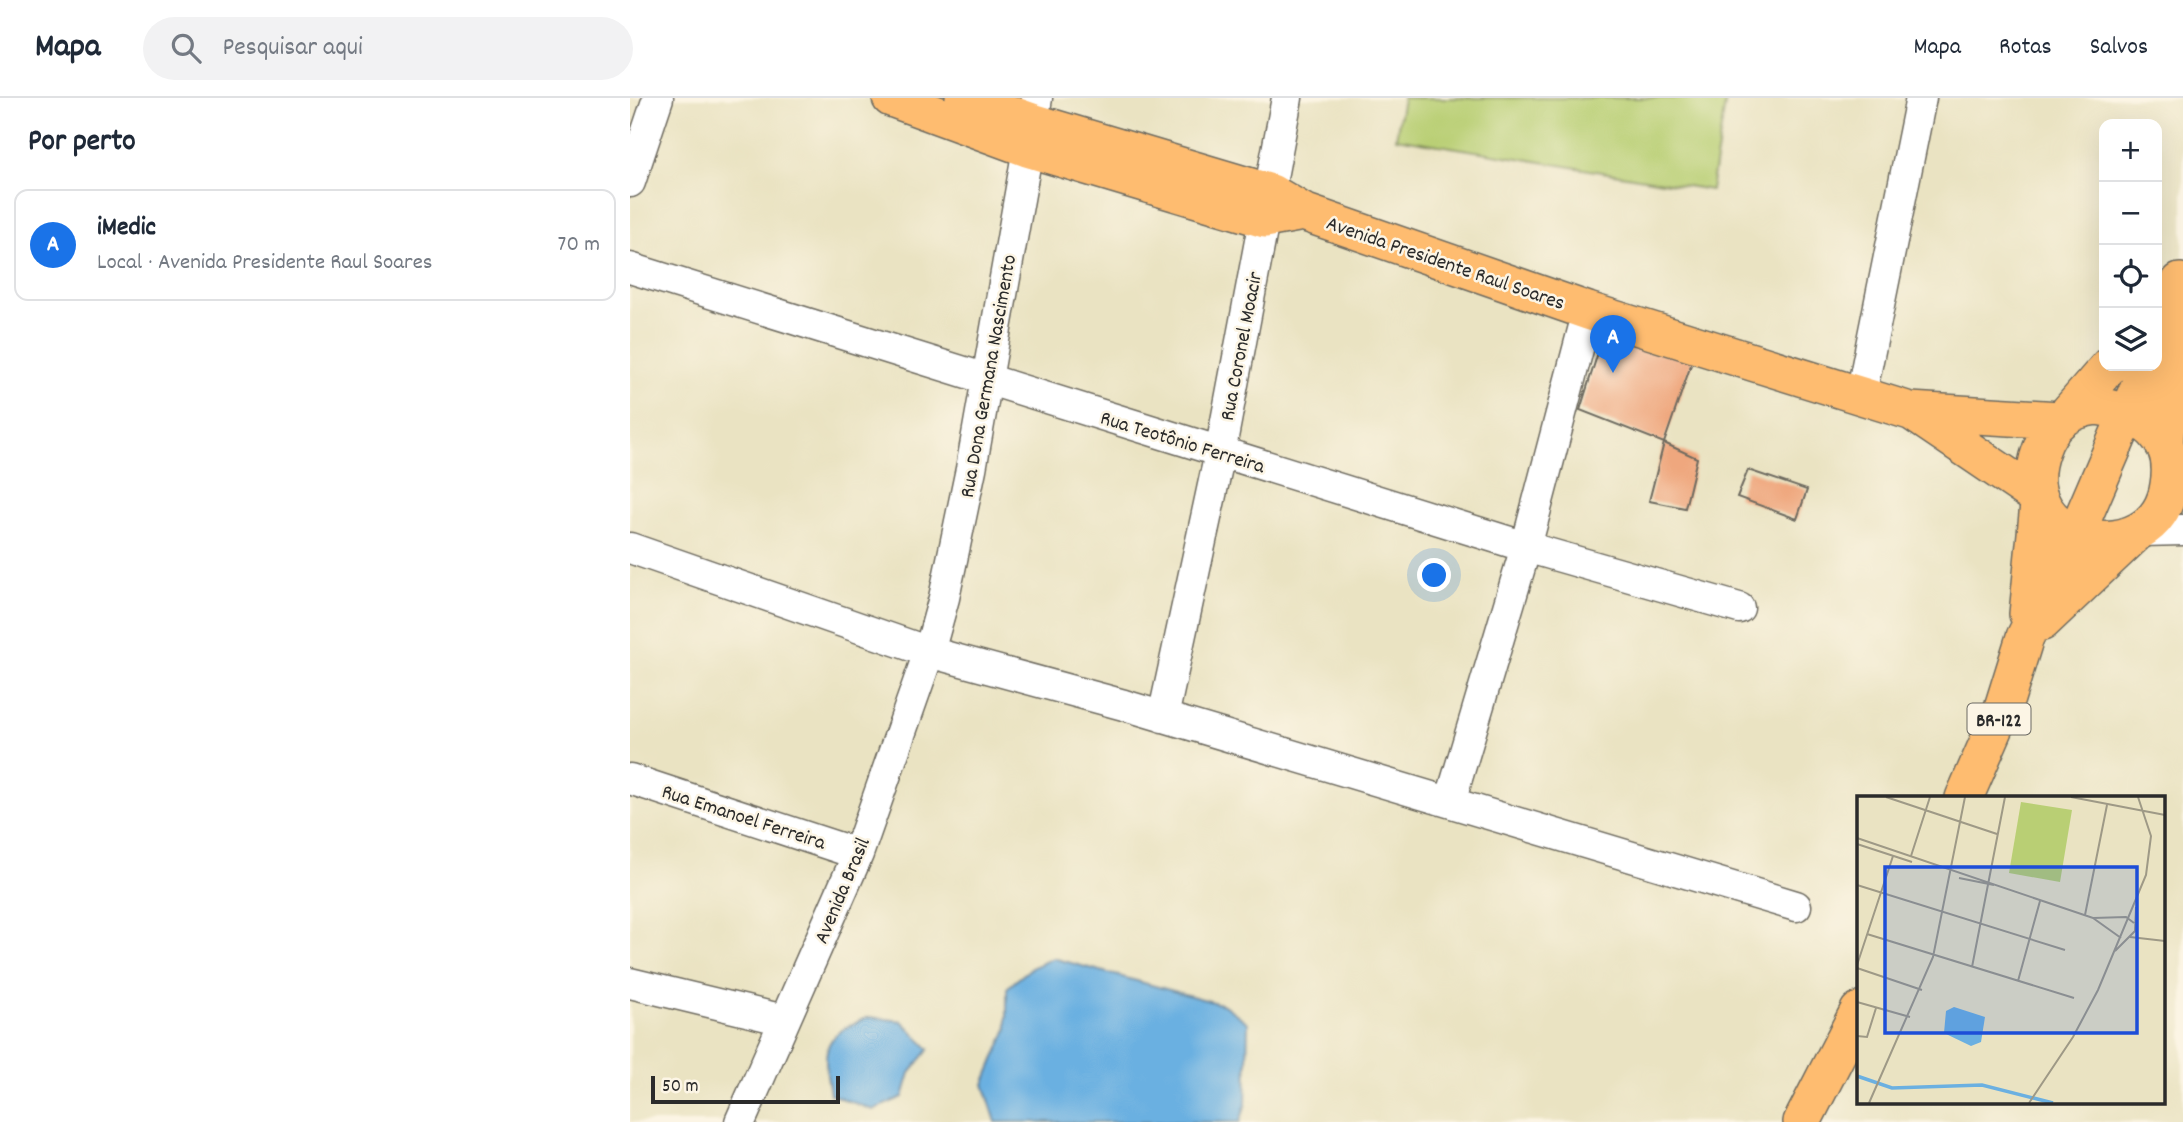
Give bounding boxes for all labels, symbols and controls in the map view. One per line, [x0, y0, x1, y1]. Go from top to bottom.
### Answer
search box [143, 17, 633, 80]
text: Mapa [35, 25, 101, 72]
icon: search [167, 29, 205, 67]
text: Pesquisar aqui [223, 30, 363, 67]
text: Mapa [1913, 31, 1961, 65]
text: Rotas [1999, 31, 2052, 65]
text: Salvos [2090, 31, 2148, 65]
map controls [2099, 119, 2162, 371]
button: + [2099, 119, 2162, 182]
text: Por perto [28, 122, 136, 165]
button: − [2099, 182, 2162, 245]
text: iMedic [97, 210, 156, 247]
street label: Avenida Presidente Raul Soares [1322, 210, 1568, 320]
text: A [47, 229, 59, 262]
text: 70 m [558, 229, 600, 262]
button: locate [2099, 245, 2162, 308]
text: Local · Avenida Presidente Raul Soares [97, 247, 432, 280]
street label: Rua Dona Germana Nascimento [954, 253, 1026, 501]
street label: Rua Coronel Moacir [1214, 269, 1272, 424]
button: layers [2099, 308, 2162, 371]
pin: A [1590, 315, 1636, 373]
street label: Rua Teotônio Ferreira [1096, 405, 1269, 483]
your location [1417, 558, 1451, 592]
road number: BR-122 [1968, 704, 2030, 734]
street label: Rua Emanoel Ferreira [657, 778, 830, 860]
inset map [1857, 796, 2165, 1104]
street label: Avenida Brasil [808, 833, 880, 949]
scale bar [651, 1073, 840, 1105]
text: 50 m [662, 1074, 699, 1101]

